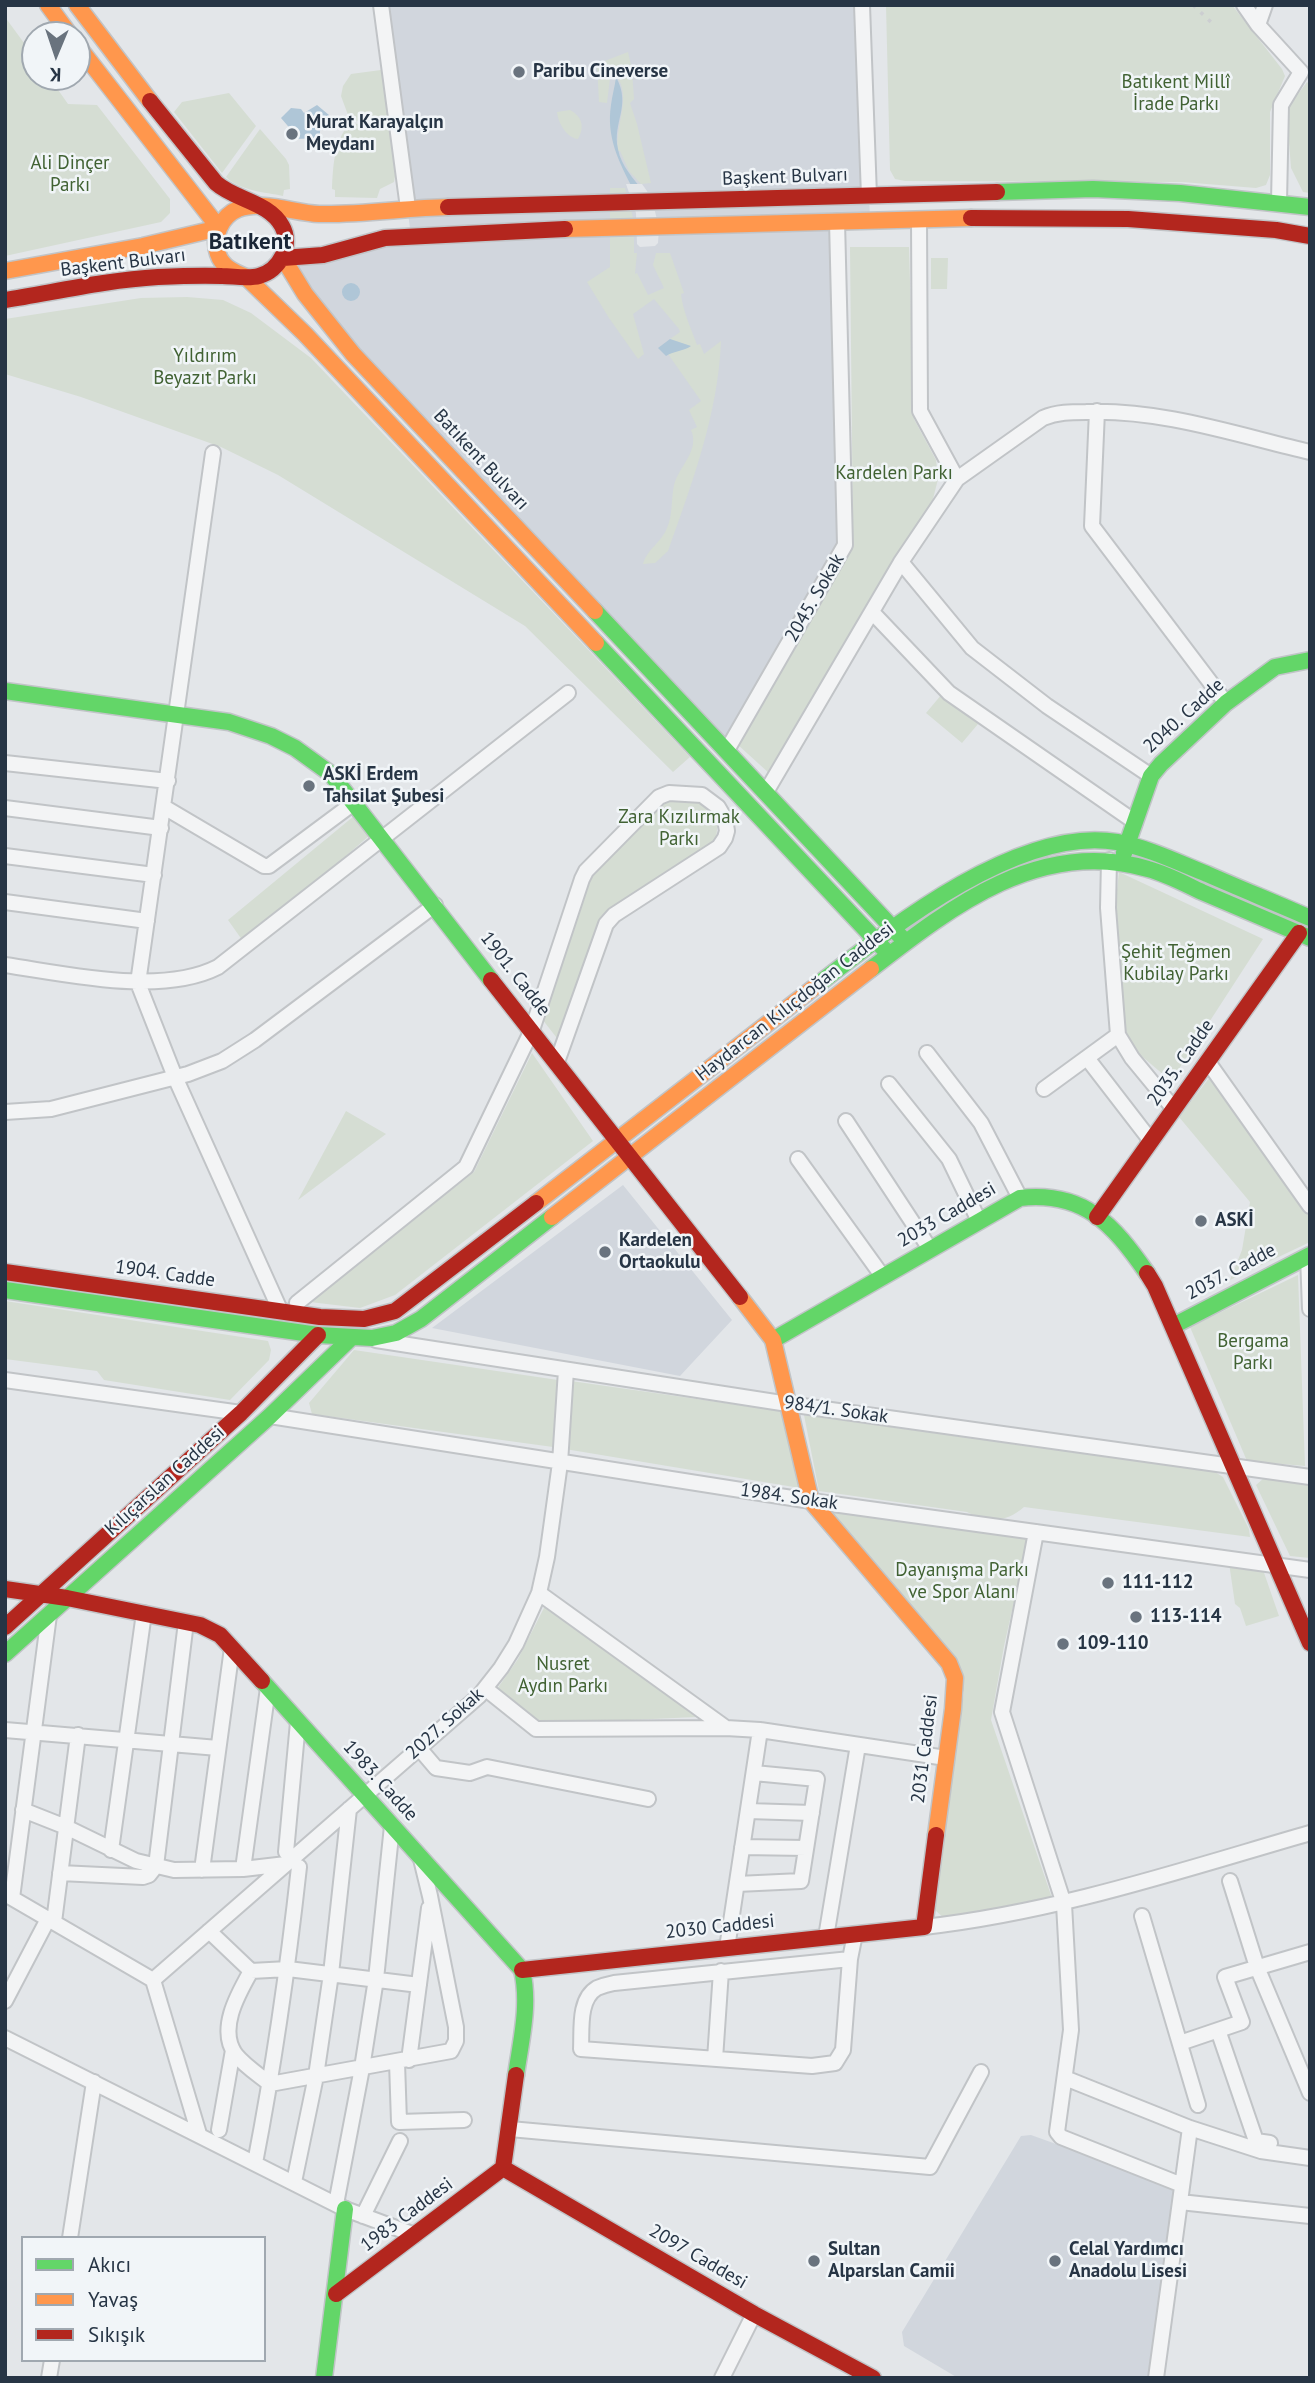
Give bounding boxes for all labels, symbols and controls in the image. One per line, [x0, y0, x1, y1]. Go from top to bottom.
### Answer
north arrow [21, 21, 91, 91]
place label: Paribu Cineverse [533, 61, 668, 83]
text: K [49, 63, 62, 87]
marker: Paribu Cineverse [511, 64, 527, 80]
park label: Batıkent Millî İrade Parkı [1122, 72, 1230, 116]
place label: Murat Karayalçın Meydanı [306, 112, 444, 156]
marker: Murat Karayalçın Meydanı [284, 126, 300, 142]
park label: Ali Dinçer Parkı [31, 153, 109, 197]
street label: Başkent Bulvarı [722, 163, 848, 191]
district label: Batıkent [209, 228, 291, 256]
street label: Başkent Bulvarı [59, 244, 187, 282]
park label: Yıldırım Beyazıt Parkı [153, 346, 257, 390]
street label: Batıkent Bulvarı [429, 405, 533, 515]
park label: Kardelen Parkı [835, 463, 953, 485]
street label: 2045. Sokak [781, 550, 849, 646]
street label: 2040. Cadde [1139, 674, 1229, 758]
place label: ASKİ Erdem Tahsilat Şubesi [323, 764, 444, 808]
marker: ASKİ Erdem Tahsilat Şubesi [301, 778, 317, 794]
park label: Zara Kızılırmak Parkı [618, 807, 740, 851]
street label: Haydarcan Kılıçdoğan Caddesi [691, 918, 899, 1086]
street label: 1901. Cadde [475, 927, 555, 1021]
park label: Şehit Teğmen Kubilay Parkı [1121, 942, 1231, 986]
street label: 2035. Cadde [1143, 1015, 1219, 1111]
street label: 2033 Caddesi [894, 1178, 1000, 1252]
place label: ASKİ [1215, 1210, 1254, 1232]
marker: ASKİ [1193, 1213, 1209, 1229]
place label: Kardelen Ortaokulu [619, 1230, 701, 1274]
street label: 2037. Cadde [1182, 1239, 1280, 1305]
marker: Kardelen Ortaokulu [597, 1244, 613, 1260]
street label: 1904. Cadde [114, 1256, 216, 1292]
park label: Bergama Parkı [1217, 1331, 1289, 1375]
street label: 984/1. Sokak [782, 1391, 890, 1429]
street label: Kılıçarslan Caddesi [100, 1421, 230, 1541]
street label: 1984. Sokak [739, 1479, 839, 1515]
park label: Dayanışma Parkı ve Spor Alanı [895, 1560, 1029, 1604]
place label: 111-112 [1122, 1572, 1193, 1594]
marker: 111-112 [1100, 1575, 1116, 1591]
place label: 113-114 [1150, 1606, 1221, 1628]
marker: 113-114 [1128, 1609, 1144, 1625]
place label: 109-110 [1077, 1633, 1148, 1655]
marker: 109-110 [1055, 1636, 1071, 1652]
park label: Nusret Aydın Parkı [518, 1654, 608, 1698]
street label: 2027. Sokak [402, 1683, 488, 1765]
street label: 2031 Caddesi [907, 1693, 943, 1805]
street label: 1983. Cadde [338, 1736, 422, 1826]
street label: 2030 Caddesi [664, 1910, 776, 1944]
street label: 1983 Caddesi [356, 2173, 458, 2257]
street label: 2097 Caddesi [645, 2220, 751, 2294]
legend [21, 2236, 266, 2362]
place label: Sultan Alparslan Camii [828, 2239, 955, 2283]
place label: Celal Yardımcı Anadolu Lisesi [1069, 2239, 1187, 2283]
text: Akıcı [88, 2251, 131, 2278]
marker: Sultan Alparslan Camii [806, 2253, 822, 2269]
marker: Celal Yardımcı Anadolu Lisesi [1047, 2253, 1063, 2269]
text: Yavaş [88, 2286, 138, 2313]
text: Sıkışık [88, 2321, 145, 2348]

